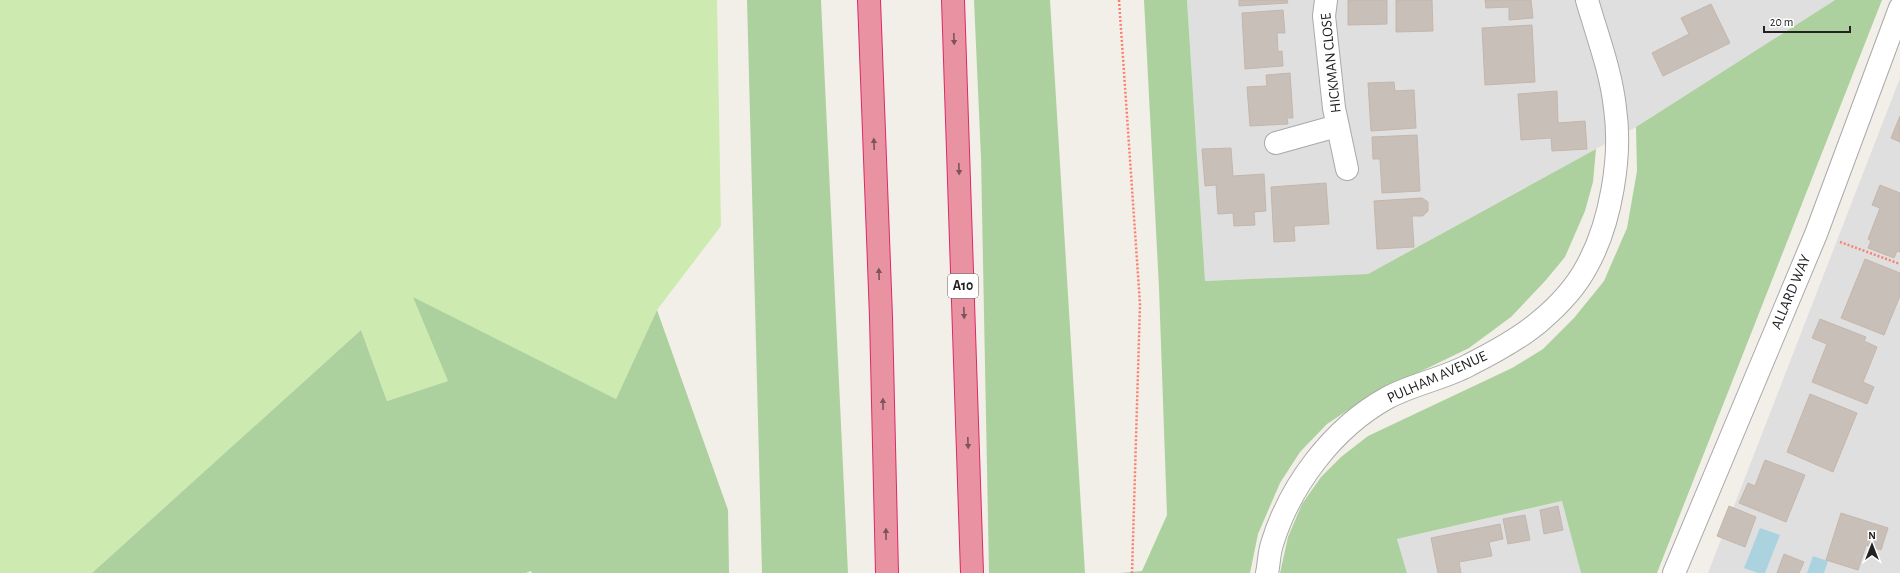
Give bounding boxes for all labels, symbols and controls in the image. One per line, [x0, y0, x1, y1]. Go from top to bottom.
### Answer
scale bar [1764, 8, 1850, 34]
street label: HICKMAN CLOSE [1318, 12, 1344, 114]
text: 20 m [1770, 16, 1793, 28]
one-way arrow [951, 33, 958, 45]
one-way arrow [871, 137, 877, 150]
one-way arrow [956, 163, 962, 176]
street label: ALLARD WAY [1769, 253, 1813, 331]
one-way arrow [876, 267, 882, 280]
road number: A10 [948, 274, 978, 298]
one-way arrow [961, 307, 968, 319]
street label: PULHAM AVENUE [1385, 348, 1489, 406]
one-way arrow [880, 397, 886, 410]
one-way arrow [965, 437, 971, 450]
north arrow [1852, 525, 1892, 565]
one-way arrow [883, 527, 889, 540]
text: N [1868, 530, 1876, 541]

